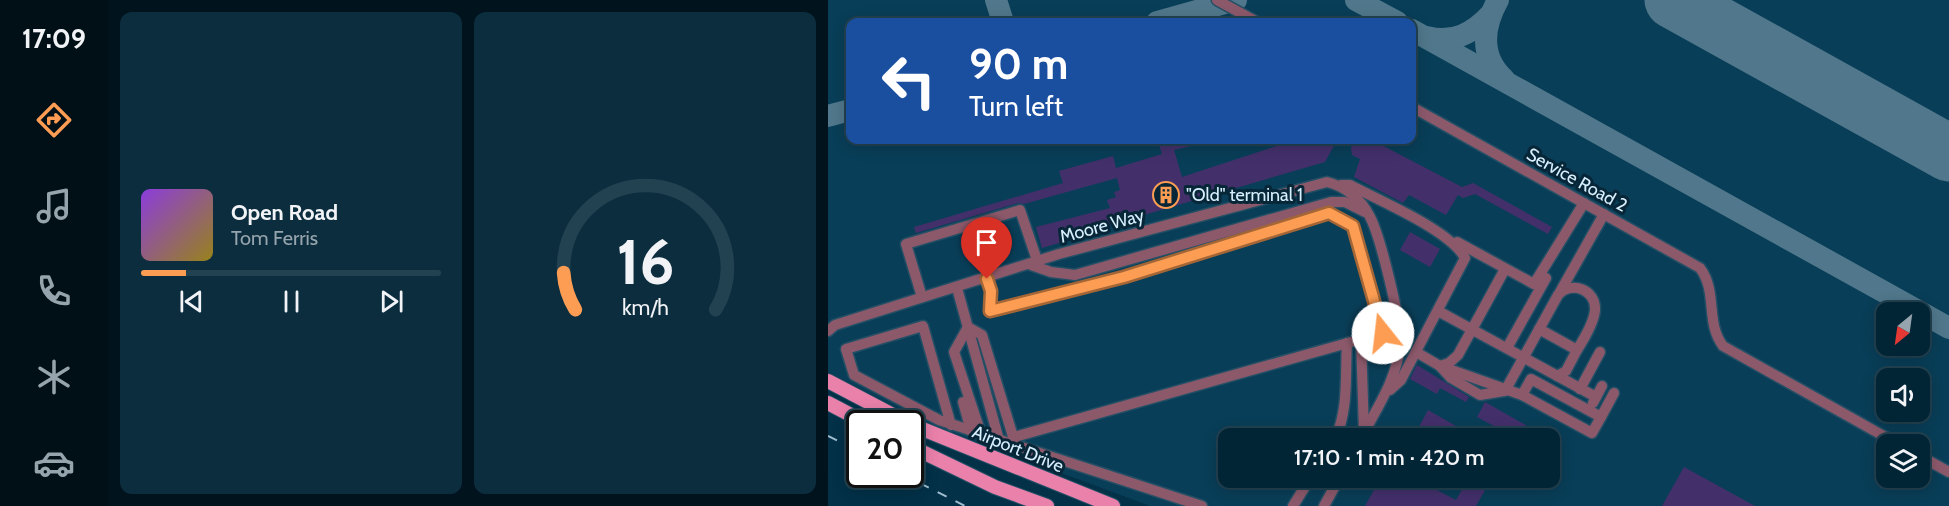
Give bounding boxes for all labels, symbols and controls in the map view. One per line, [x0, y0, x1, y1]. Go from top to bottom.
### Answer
text: 17:09 [22, 22, 86, 55]
text: 90 m [969, 38, 1068, 90]
icon: left [870, 42, 948, 120]
text: Turn left [969, 90, 1063, 123]
icon: directions [33, 99, 75, 141]
street label: Service Road 2 [1523, 143, 1631, 217]
building icon: "Old" terminal 1 [1151, 180, 1181, 210]
place label: "Old" terminal 1 [1186, 184, 1303, 206]
icon: music [33, 185, 75, 227]
text: Open Road [231, 199, 338, 226]
street label: Moore Way [1057, 204, 1147, 248]
pin [961, 217, 1012, 279]
text: 16 [616, 224, 674, 300]
text: Tom Ferris [231, 226, 318, 250]
icon: arrive [970, 226, 1003, 259]
icon: phone [33, 270, 75, 312]
icon: previous [175, 285, 208, 318]
icon: pause [275, 285, 308, 318]
icon: next [375, 285, 408, 318]
text: km/h [622, 294, 668, 320]
position arrow [1351, 301, 1415, 365]
north arrow [1876, 302, 1930, 356]
map controls [1876, 302, 1930, 488]
icon: climate [33, 356, 75, 398]
button: sound [1876, 368, 1930, 422]
speed limit sign: 20 [846, 410, 924, 488]
street label: Airport Drive [969, 421, 1067, 477]
button: layers [1876, 434, 1930, 488]
icon: car [33, 442, 75, 484]
text: 17:10 · 1 min · 420 m [1294, 444, 1484, 471]

